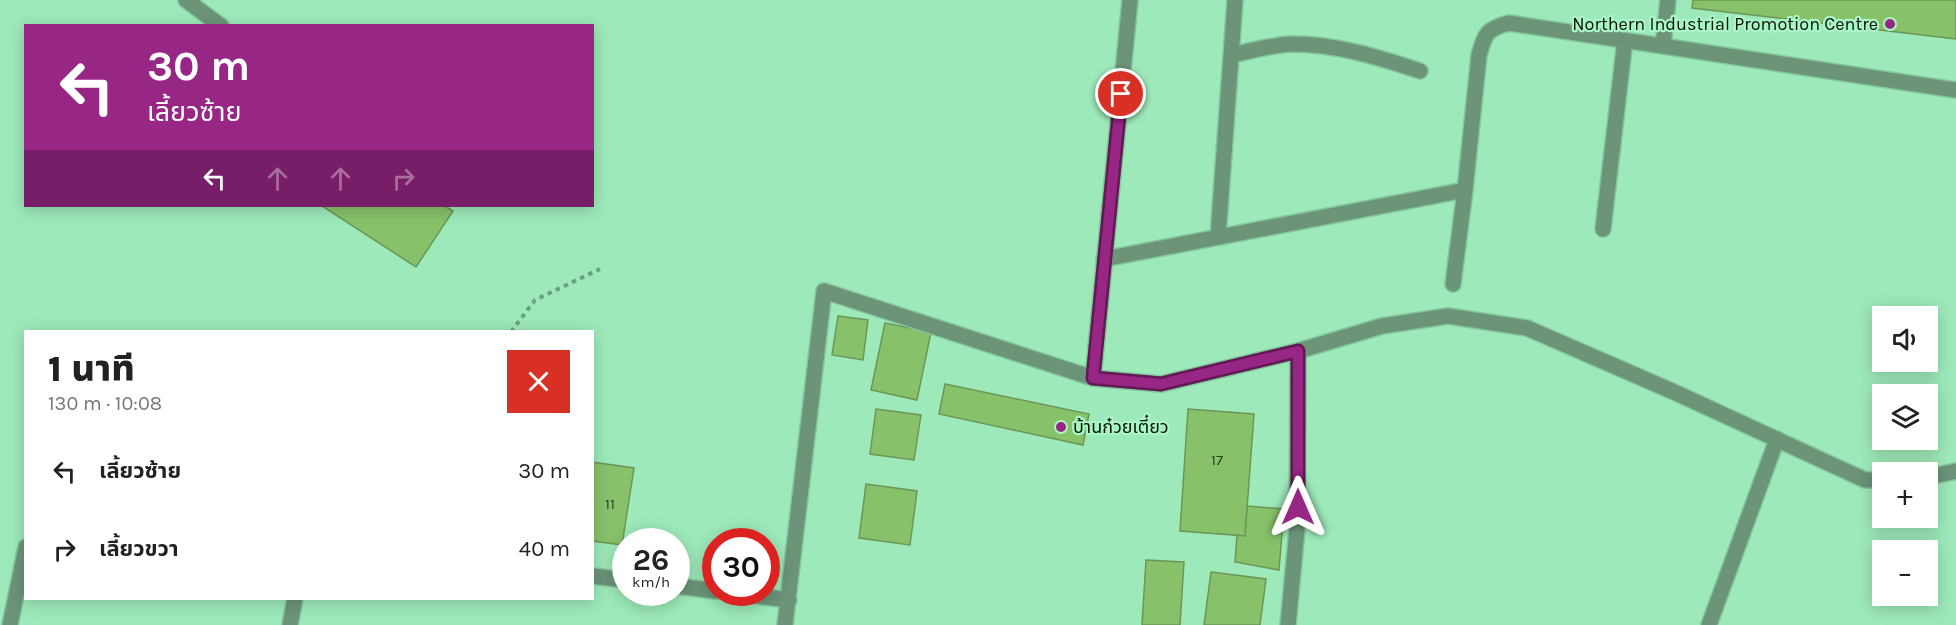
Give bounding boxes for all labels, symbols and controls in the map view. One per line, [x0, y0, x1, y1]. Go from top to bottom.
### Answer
place label: Northern Industrial Promotion Centre [1572, 13, 1878, 35]
marker: Northern Industrial Promotion Centre [1883, 17, 1897, 31]
text: 30 m [147, 41, 250, 91]
icon: left [48, 48, 126, 126]
pin [1095, 68, 1146, 119]
icon: arrive [1104, 77, 1137, 110]
text: เลี้ยวซ้าย [147, 96, 241, 128]
icon: left [198, 162, 231, 195]
icon: ahead [261, 162, 294, 195]
icon: ahead [324, 162, 357, 195]
icon: right [387, 162, 420, 195]
map controls [1872, 306, 1938, 606]
button: sound [1872, 306, 1938, 372]
text: 1 นาที [48, 348, 135, 390]
button: close [507, 350, 570, 413]
button: layers [1872, 384, 1938, 450]
text: 130 m · 10:08 [48, 392, 162, 415]
place label: บ้านก๋วยเตี๋ยว [1073, 414, 1169, 438]
marker: บ้านก๋วยเตี๋ยว [1054, 420, 1068, 434]
house number: 17 [1211, 451, 1223, 469]
icon: left [48, 455, 81, 488]
text: เลี้ยวซ้าย [99, 458, 181, 484]
text: 30 m [518, 458, 570, 484]
button: + [1872, 462, 1938, 528]
position arrow [1266, 475, 1330, 539]
house number: 11 [605, 495, 615, 513]
speed limit sign: 30 [702, 528, 780, 606]
icon: right [48, 533, 81, 566]
text: เลี้ยวขวา [99, 536, 179, 562]
text: 40 m [519, 536, 570, 562]
button: − [1872, 540, 1938, 606]
text: 26 [633, 542, 669, 578]
text: km/h [632, 573, 670, 591]

